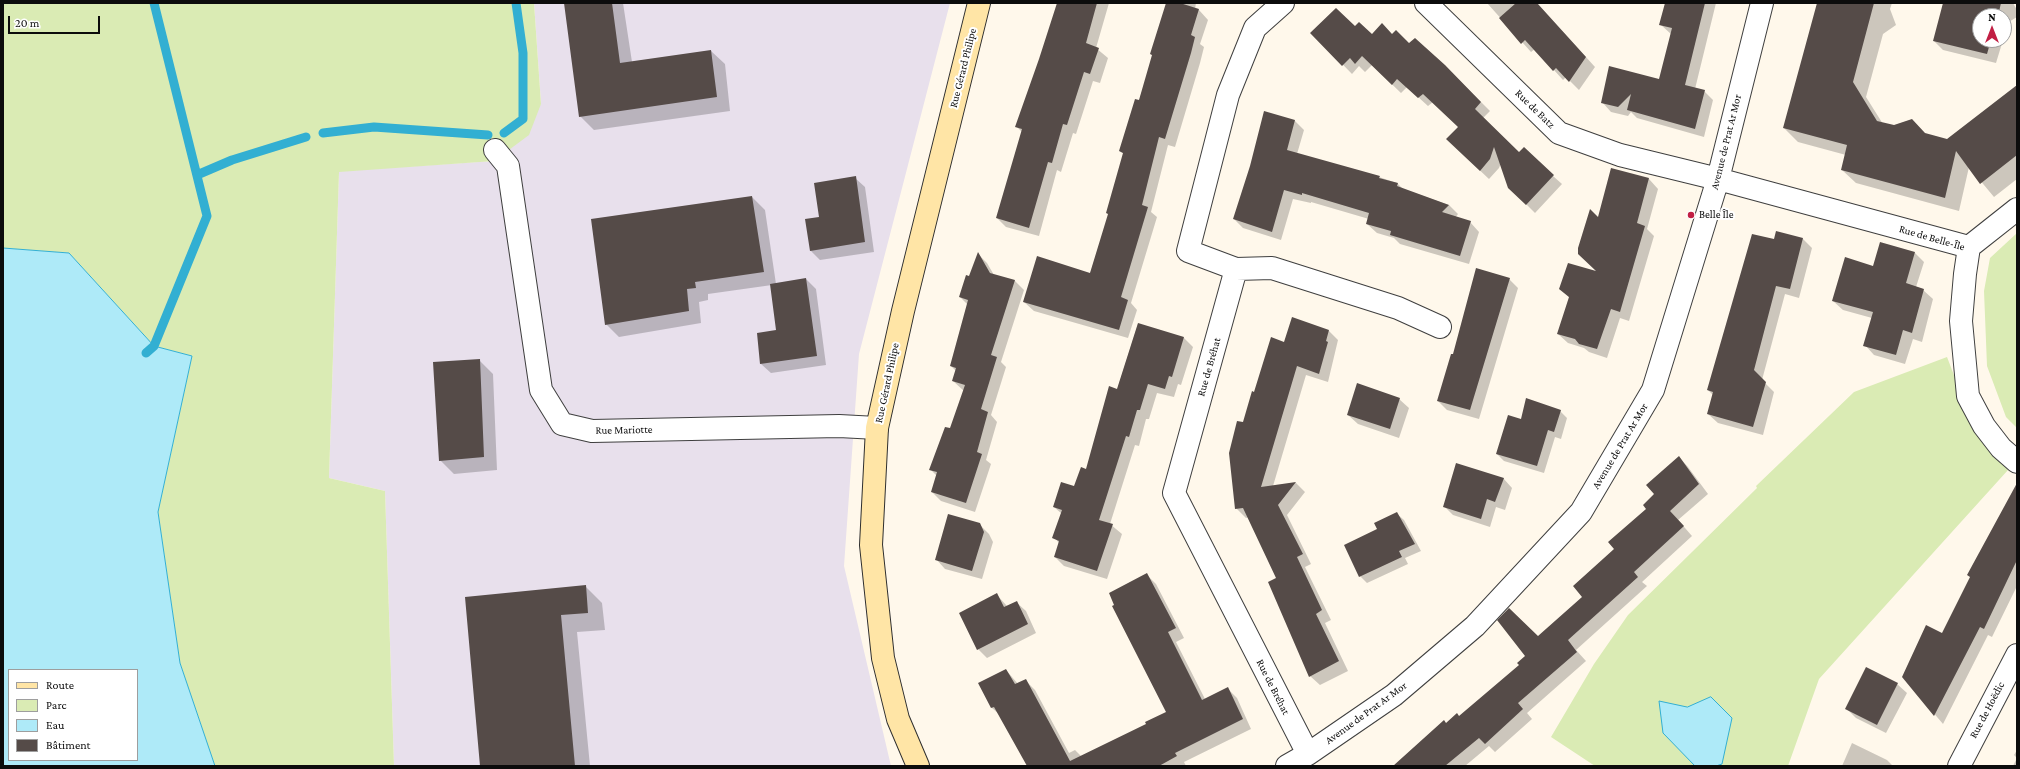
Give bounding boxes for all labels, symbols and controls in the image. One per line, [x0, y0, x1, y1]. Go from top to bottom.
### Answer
scale bar [10, 8, 102, 34]
north arrow [1972, 8, 2012, 48]
text: N [1988, 11, 1996, 23]
text: 20 m [15, 16, 39, 30]
street label: Rue Gérard Philipe [947, 27, 979, 109]
street label: Rue de Batz [1512, 87, 1558, 131]
street label: Avenue de Prat Ar Mor [1708, 93, 1744, 191]
place label: Belle Île [1699, 208, 1734, 222]
marker: Belle Île [1686, 210, 1696, 220]
street label: Rue de Belle-Île [1897, 222, 1967, 254]
street label: Rue de Bréhat [1194, 336, 1224, 398]
street label: Rue Gérard Philipe [872, 342, 902, 424]
street label: Avenue de Prat Ar Mor [1589, 401, 1651, 491]
street label: Rue Mariotte [595, 423, 653, 437]
street label: Rue de Bréhat [1253, 657, 1293, 717]
legend [8, 669, 138, 761]
text: Route [46, 678, 74, 692]
street label: Avenue de Prat Ar Mor [1323, 679, 1409, 747]
street label: Rue de Hoëdic [1967, 679, 2007, 741]
text: Parc [46, 698, 66, 712]
text: Eau [46, 718, 64, 732]
text: Bâtiment [46, 738, 91, 752]

